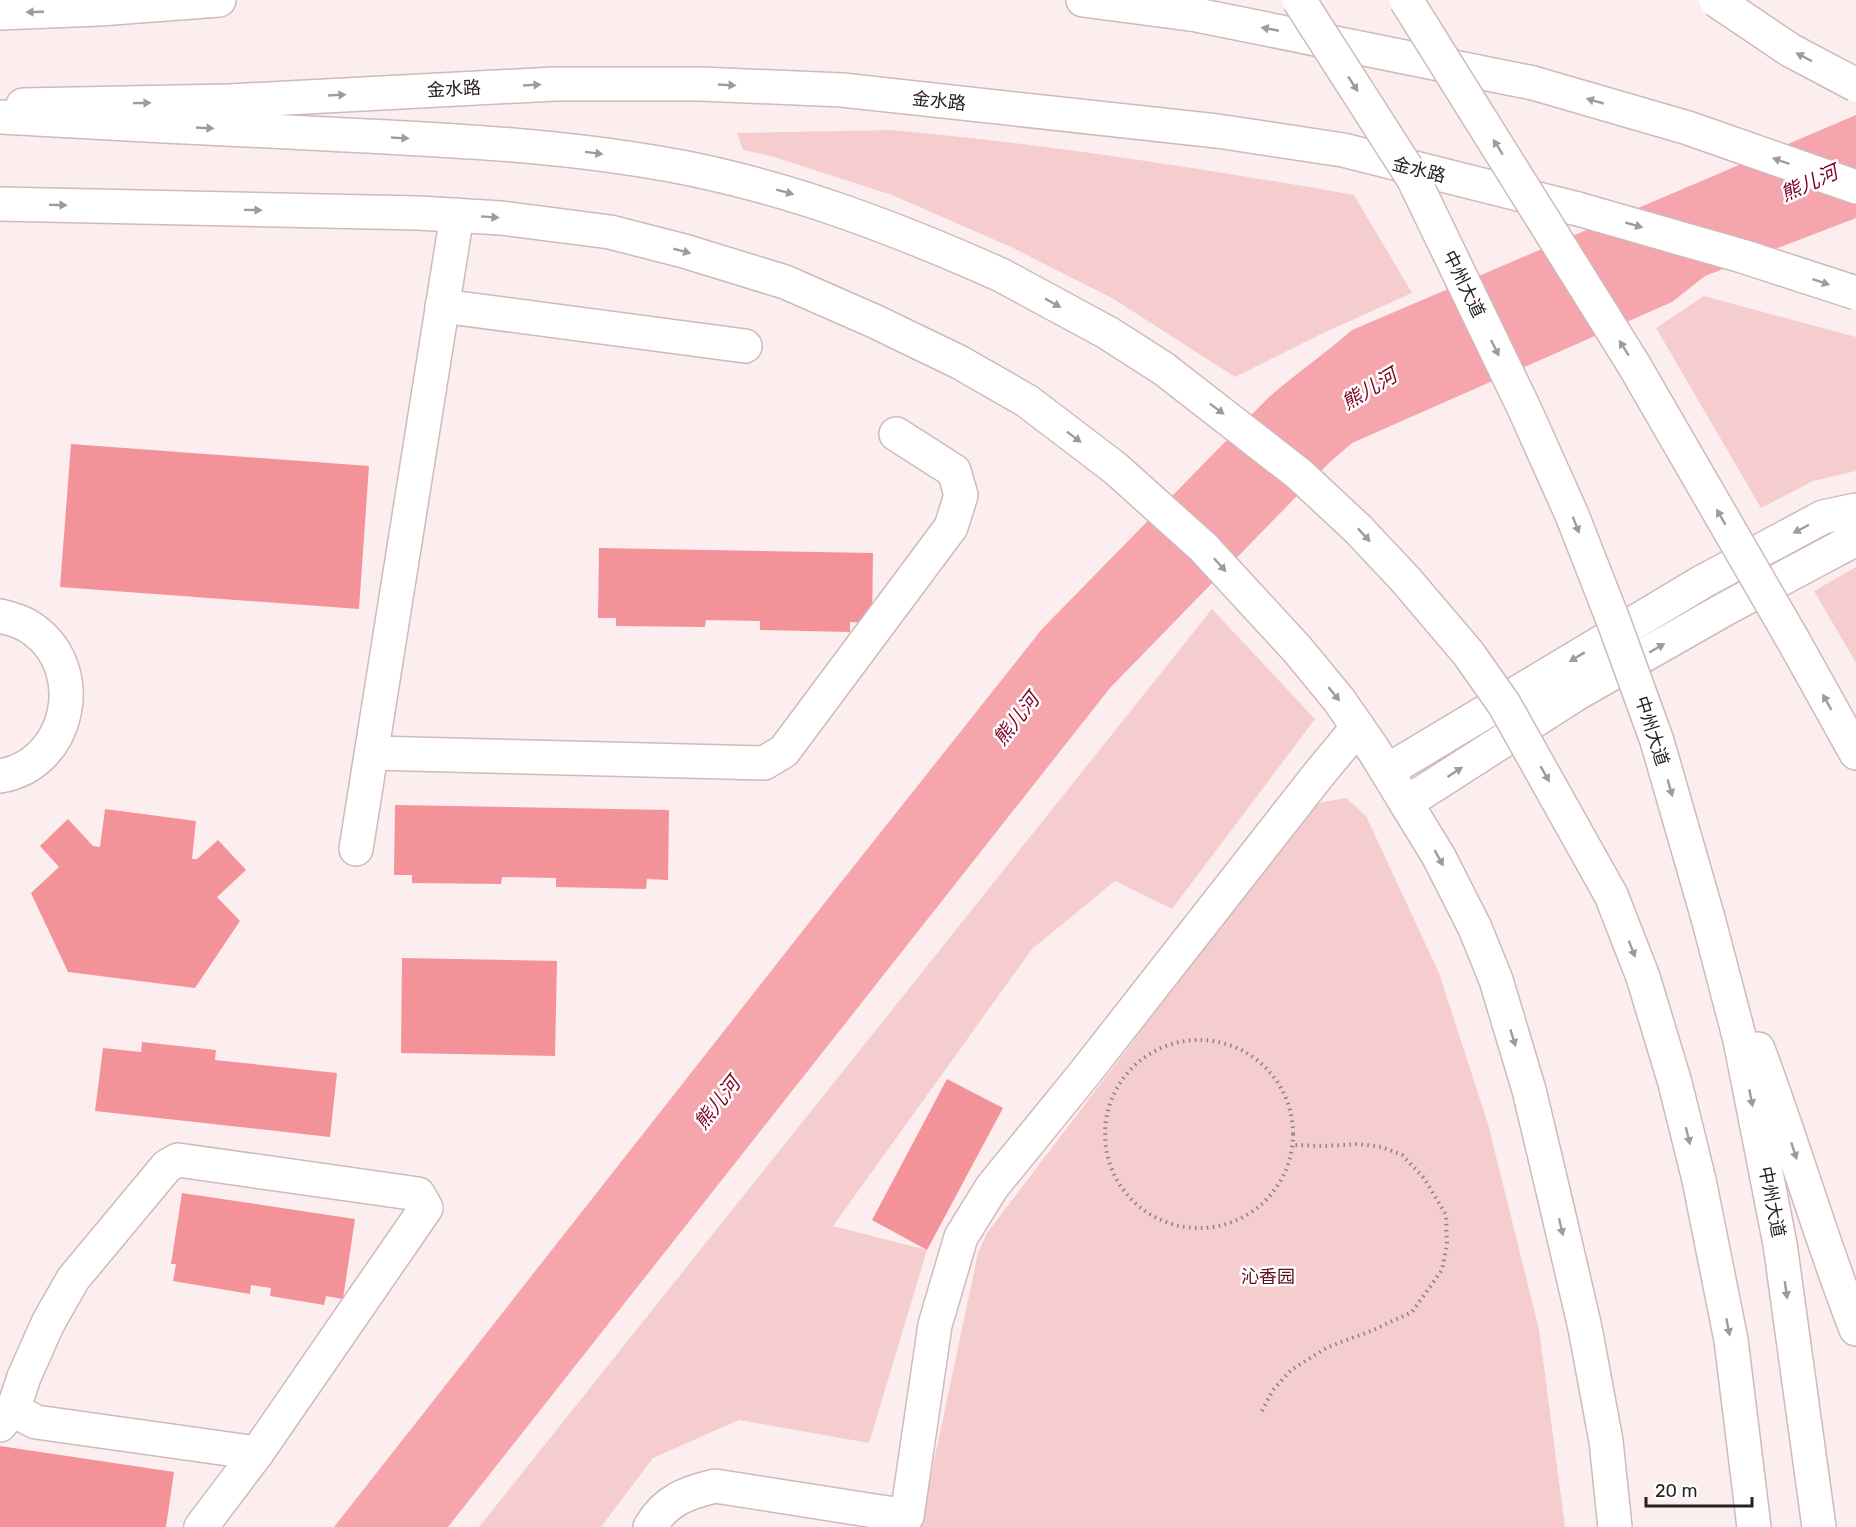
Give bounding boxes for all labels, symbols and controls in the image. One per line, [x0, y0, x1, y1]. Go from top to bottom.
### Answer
one-way arrow [25, 7, 44, 16]
one-way arrow [1260, 24, 1279, 34]
one-way arrow [1796, 52, 1813, 62]
one-way arrow [1347, 76, 1359, 92]
street label: 金水路 [426, 77, 482, 101]
one-way arrow [717, 80, 736, 89]
one-way arrow [523, 81, 542, 90]
street label: 金水路 [911, 87, 967, 115]
one-way arrow [328, 91, 347, 100]
one-way arrow [1586, 96, 1604, 105]
one-way arrow [133, 98, 152, 107]
one-way arrow [196, 123, 215, 133]
one-way arrow [390, 133, 409, 142]
one-way arrow [1493, 139, 1504, 155]
one-way arrow [585, 148, 604, 157]
street label: 金水路 [1390, 153, 1448, 187]
one-way arrow [1772, 155, 1790, 165]
water label: 熊儿河 [1777, 158, 1845, 206]
one-way arrow [776, 188, 794, 198]
one-way arrow [49, 200, 68, 210]
one-way arrow [244, 205, 263, 214]
one-way arrow [481, 213, 500, 222]
one-way arrow [1625, 221, 1643, 230]
one-way arrow [673, 247, 691, 256]
street label: 中州大道 [1438, 247, 1490, 321]
one-way arrow [1812, 278, 1830, 287]
one-way arrow [1045, 298, 1062, 308]
one-way arrow [1490, 340, 1500, 357]
one-way arrow [1618, 340, 1629, 356]
water label: 熊儿河 [1337, 361, 1404, 415]
one-way arrow [1209, 402, 1224, 414]
one-way arrow [1066, 430, 1081, 442]
one-way arrow [1716, 508, 1726, 525]
one-way arrow [1571, 517, 1581, 535]
one-way arrow [1792, 524, 1809, 534]
one-way arrow [1357, 528, 1371, 543]
one-way arrow [1213, 557, 1226, 572]
one-way arrow [1649, 642, 1665, 653]
one-way arrow [1569, 651, 1585, 662]
water label: 熊儿河 [988, 685, 1046, 750]
one-way arrow [1328, 686, 1341, 702]
street label: 中州大道 [1630, 693, 1674, 769]
one-way arrow [1823, 693, 1833, 710]
one-way arrow [1447, 766, 1464, 777]
one-way arrow [1539, 766, 1550, 782]
one-way arrow [1666, 779, 1676, 797]
one-way arrow [1434, 850, 1444, 867]
one-way arrow [1628, 940, 1638, 958]
one-way arrow [1509, 1029, 1518, 1047]
water label: 熊儿河 [689, 1069, 747, 1134]
one-way arrow [1747, 1088, 1756, 1107]
one-way arrow [1684, 1127, 1693, 1145]
one-way arrow [1790, 1142, 1799, 1160]
street label: 中州大道 [1754, 1165, 1790, 1239]
one-way arrow [1557, 1218, 1567, 1236]
park label: 沁香园 [1241, 1266, 1295, 1288]
one-way arrow [1782, 1280, 1791, 1299]
one-way arrow [1724, 1317, 1733, 1336]
scale bar [1646, 1470, 1752, 1508]
text: 20 m [1655, 1480, 1697, 1502]

